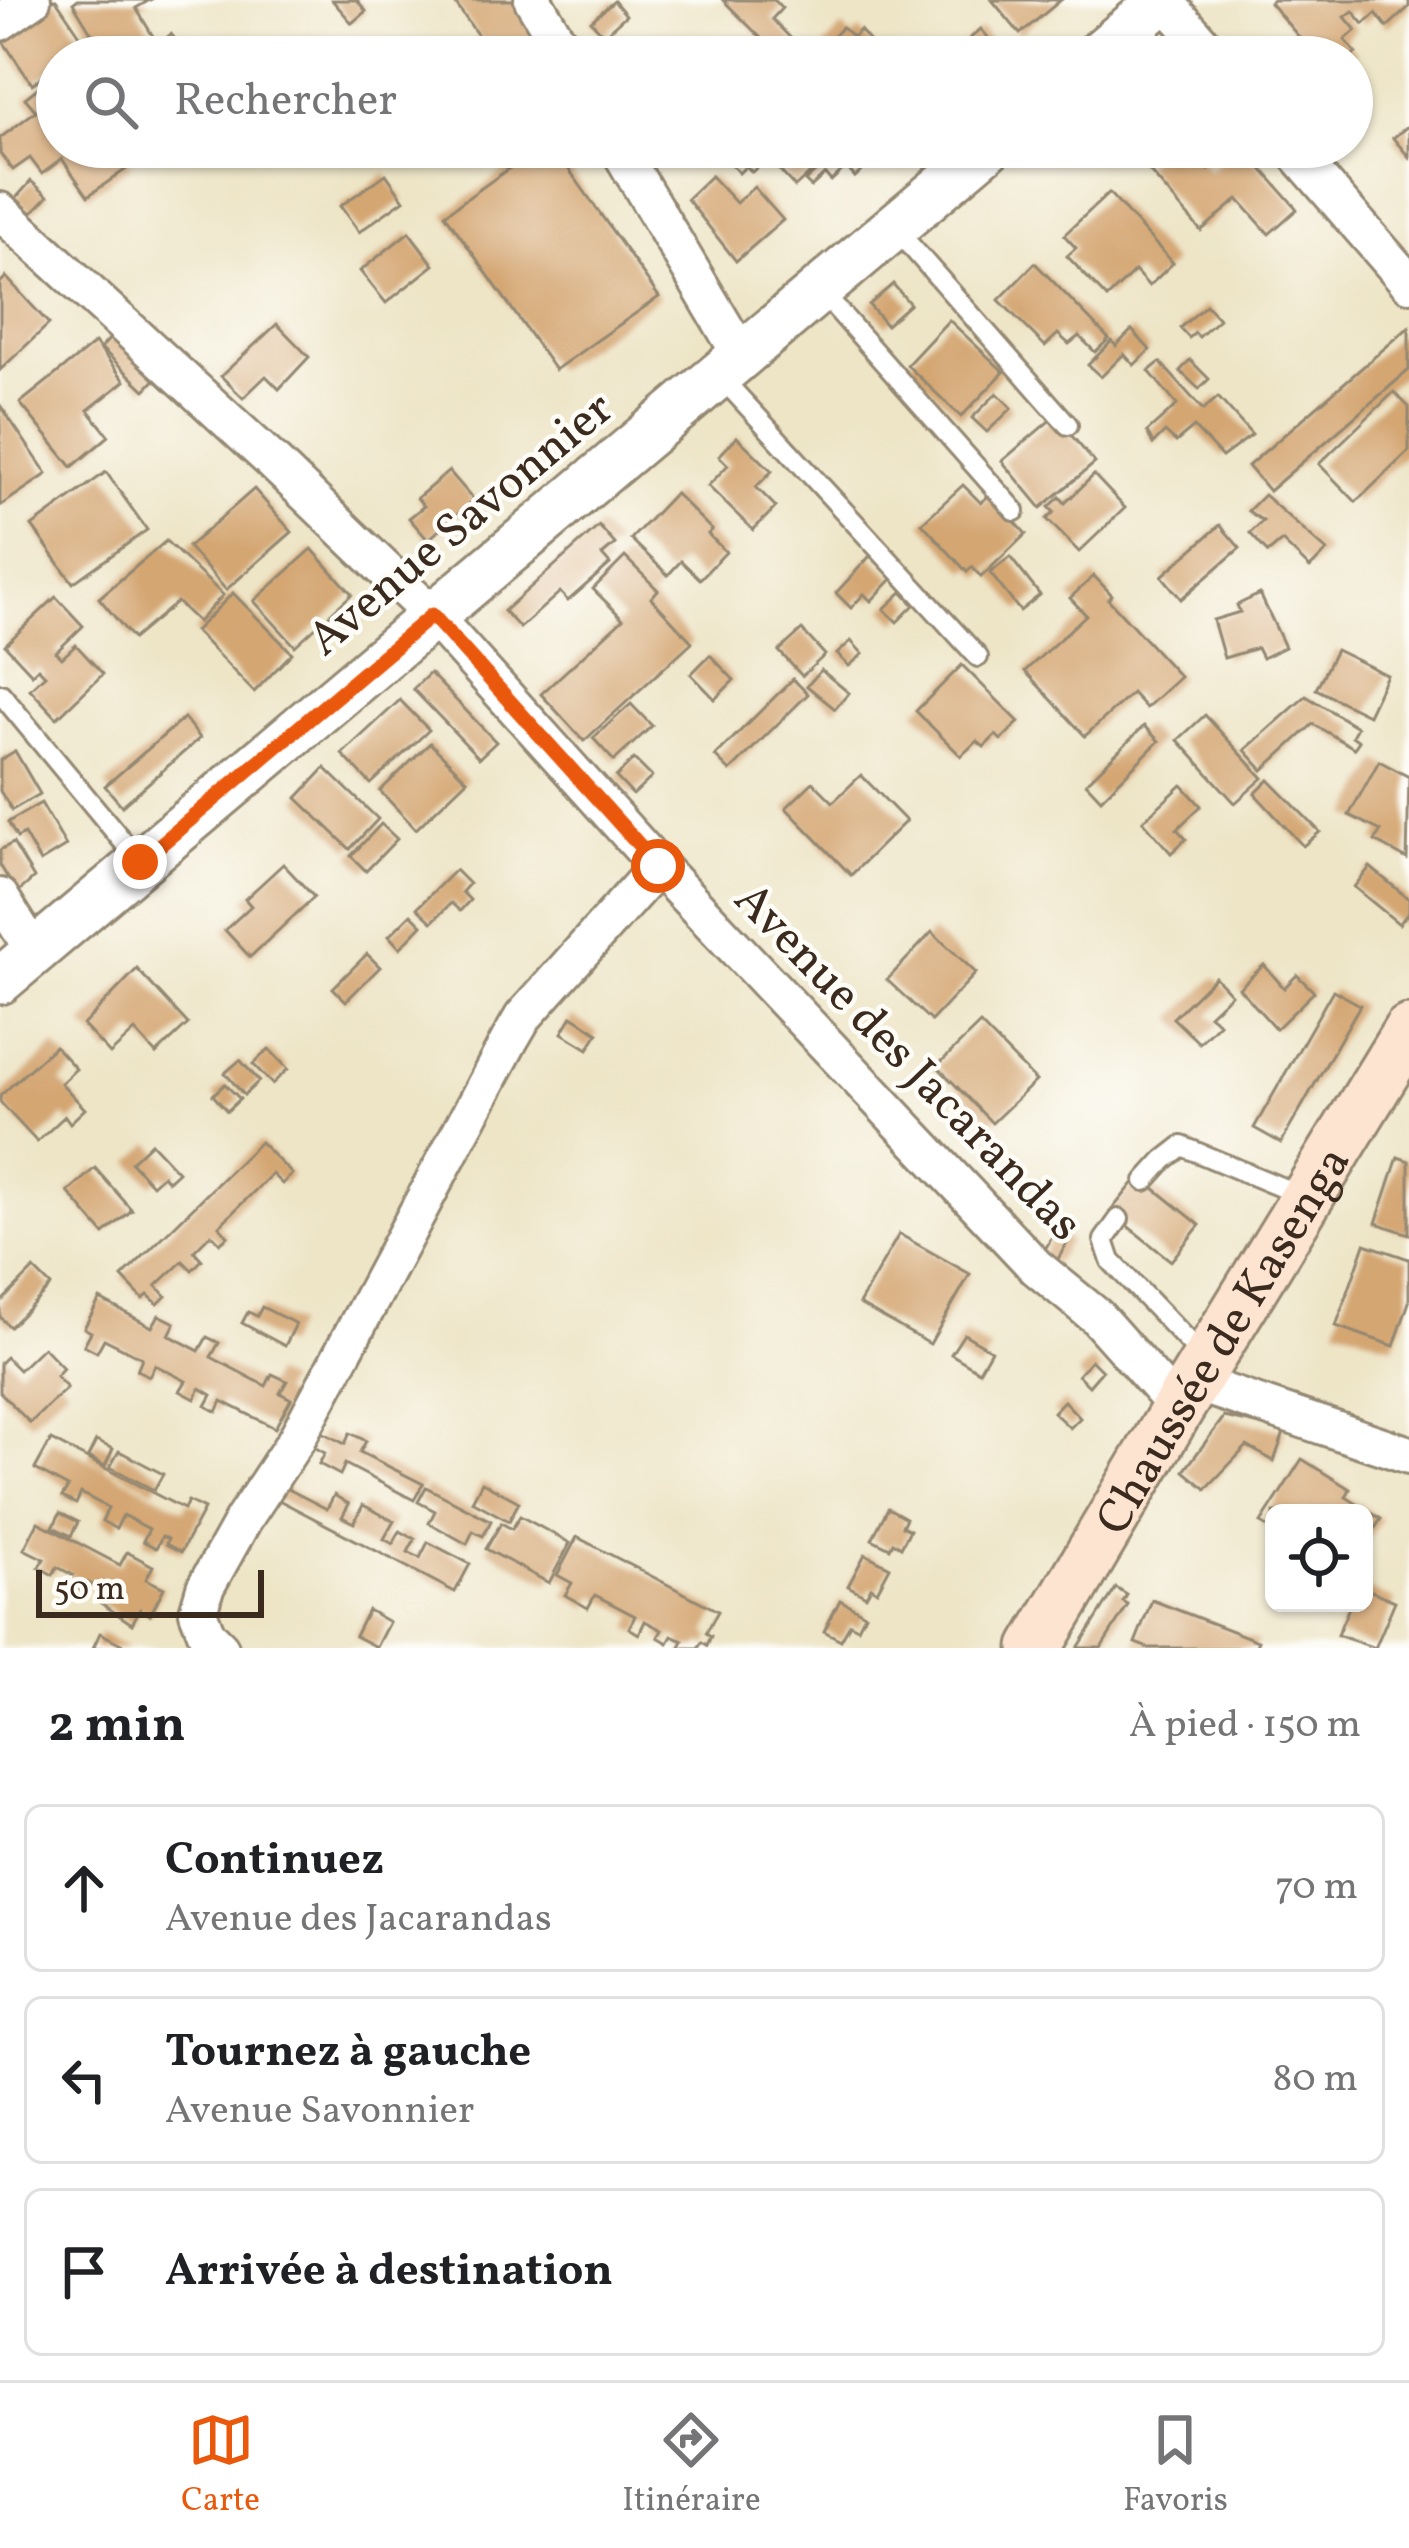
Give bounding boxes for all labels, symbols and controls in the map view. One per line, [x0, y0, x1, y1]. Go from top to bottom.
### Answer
search box [36, 36, 1373, 168]
icon: search [78, 69, 144, 135]
text: Rechercher [174, 71, 397, 134]
street label: Avenue Savonnier [295, 377, 629, 673]
route end [113, 835, 167, 889]
route start [631, 839, 685, 893]
street label: Avenue des Jacarandas [717, 869, 1096, 1258]
street label: Chaussée de Kasenga [1081, 1135, 1369, 1548]
map controls [1265, 1504, 1373, 1612]
button: locate [1265, 1504, 1373, 1612]
scale bar [36, 1564, 264, 1617]
text: 50 m [54, 1568, 125, 1614]
text: 2 min [48, 1691, 186, 1762]
text: À pied · 150 m [1129, 1699, 1361, 1753]
text: Continuez [165, 1830, 384, 1893]
icon: ahead [51, 1855, 117, 1921]
text: 70 m [1275, 1861, 1358, 1915]
text: Avenue des Jacarandas [165, 1893, 552, 1947]
text: Tournez à gauche [165, 2022, 531, 2085]
icon: left [51, 2047, 117, 2113]
text: 80 m [1272, 2053, 1358, 2107]
text: Avenue Savonnier [165, 2085, 474, 2139]
icon: arrive [51, 2239, 117, 2305]
text: Arrivée à destination [165, 2241, 613, 2304]
tab: Carte [181, 2407, 260, 2525]
tab: Itinéraire [622, 2407, 761, 2525]
tab: Favoris [1123, 2407, 1228, 2525]

